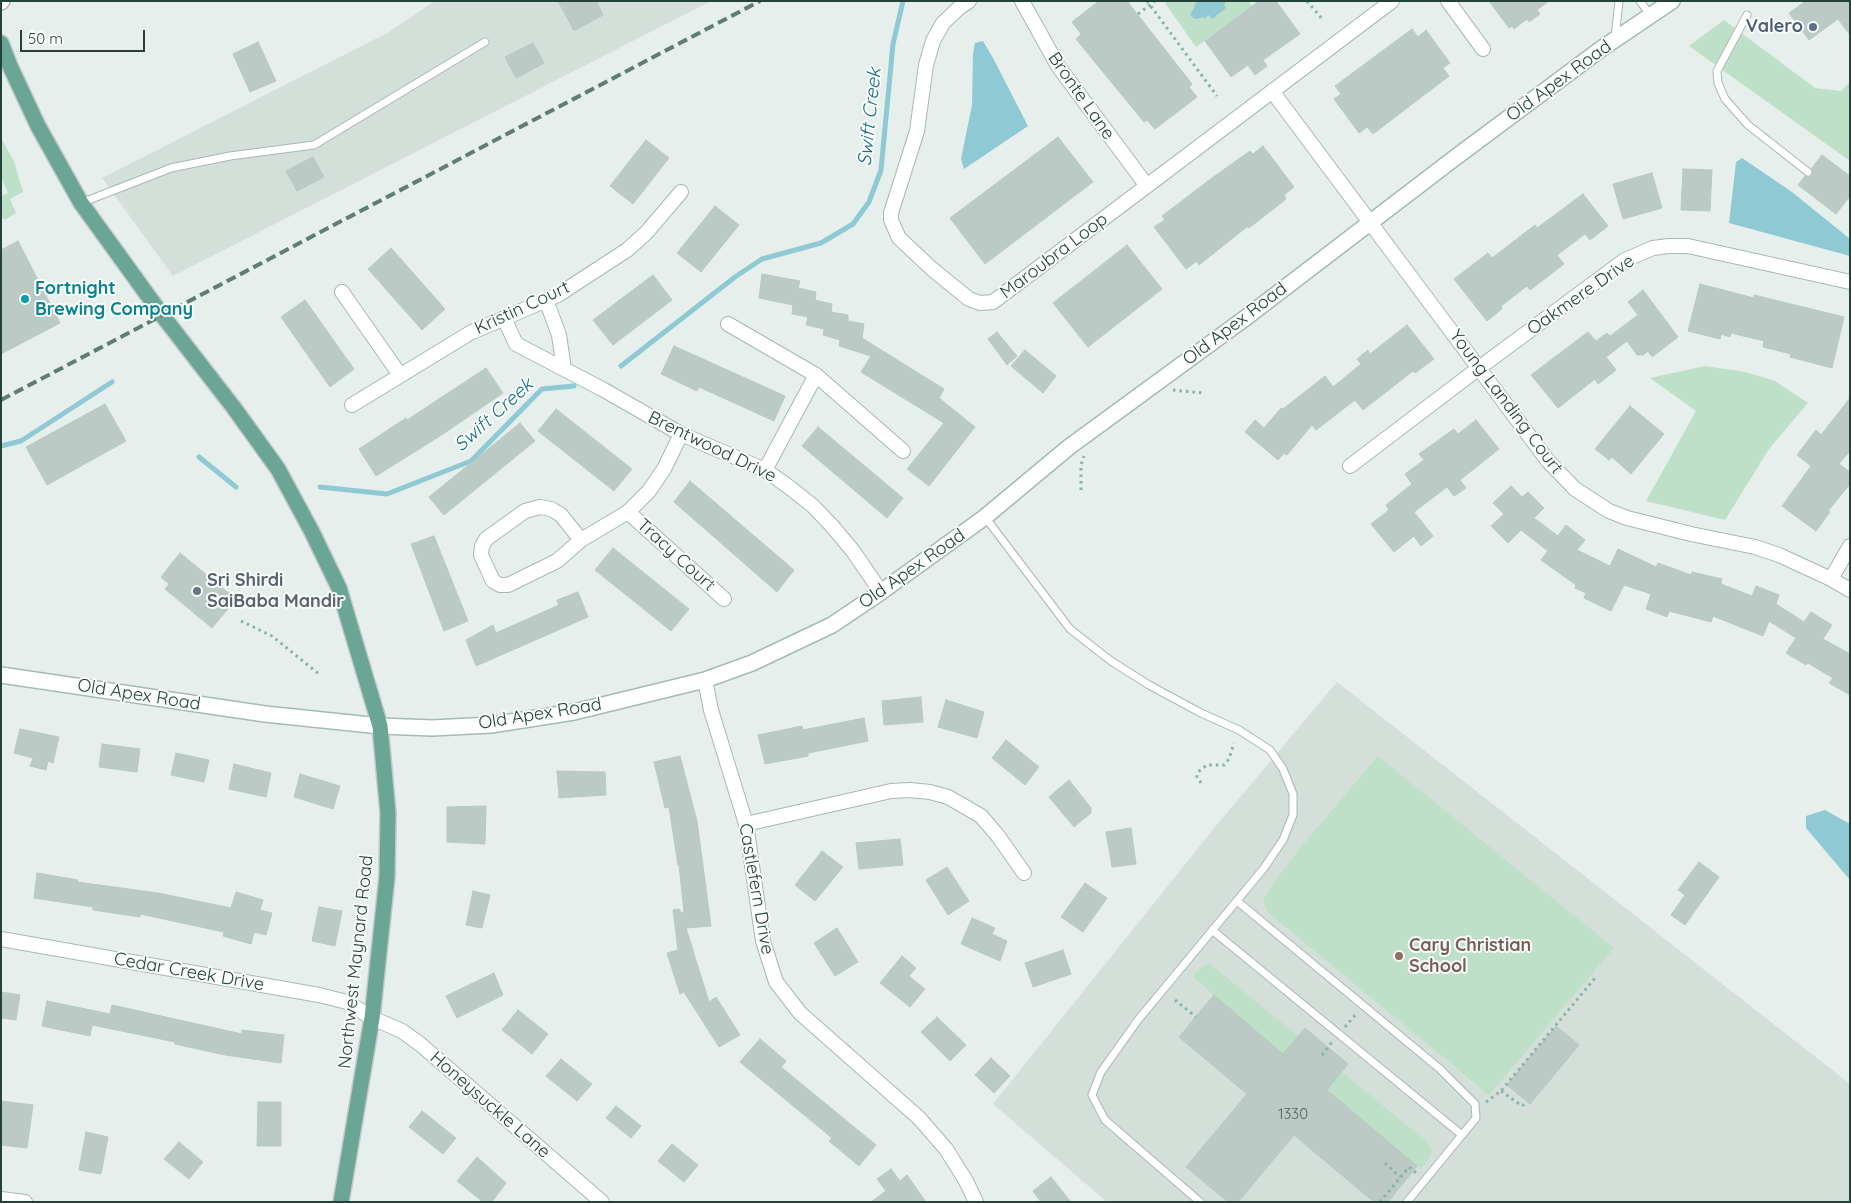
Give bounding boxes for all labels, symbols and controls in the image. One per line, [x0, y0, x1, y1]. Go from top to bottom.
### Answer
place label: Valero [1746, 16, 1803, 38]
scale bar [22, 20, 148, 52]
marker: Valero [1807, 21, 1819, 33]
text: 50 m [28, 29, 63, 48]
street label: Old Apex Road [1502, 36, 1616, 126]
street label: Bronte Lane [1043, 48, 1119, 144]
water label: Swift Creek [854, 67, 886, 167]
street label: Maroubra Loop [996, 209, 1112, 303]
street label: Oakmere Drive [1523, 250, 1639, 340]
street label: Kristin Court [471, 277, 573, 339]
place label: Fortnight Brewing Company [35, 278, 193, 320]
street label: Old Apex Road [1179, 278, 1291, 370]
marker: Fortnight Brewing Company [19, 293, 31, 305]
street label: Young Landing Court [1445, 326, 1567, 478]
water label: Swift Creek [450, 374, 538, 456]
street label: Brentwood Drive [644, 407, 780, 487]
street label: Tracy Court [632, 514, 720, 596]
street label: Old Apex Road [855, 524, 969, 614]
place label: Sri Shirdi SaiBaba Mandir [207, 570, 344, 612]
marker: Sri Shirdi SaiBaba Mandir [191, 585, 203, 597]
street label: Old Apex Road [76, 675, 202, 715]
street label: Old Apex Road [477, 694, 603, 734]
street label: Castlefern Drive [734, 822, 778, 956]
street label: Northwest Maynard Road [334, 854, 378, 1070]
place label: Cary Christian School [1409, 935, 1531, 978]
street label: Cedar Creek Drive [112, 948, 266, 996]
marker: Cary Christian School [1393, 950, 1405, 962]
street label: Honeysuckle Lane [426, 1047, 554, 1163]
house number: 1330 [1278, 1105, 1308, 1123]

